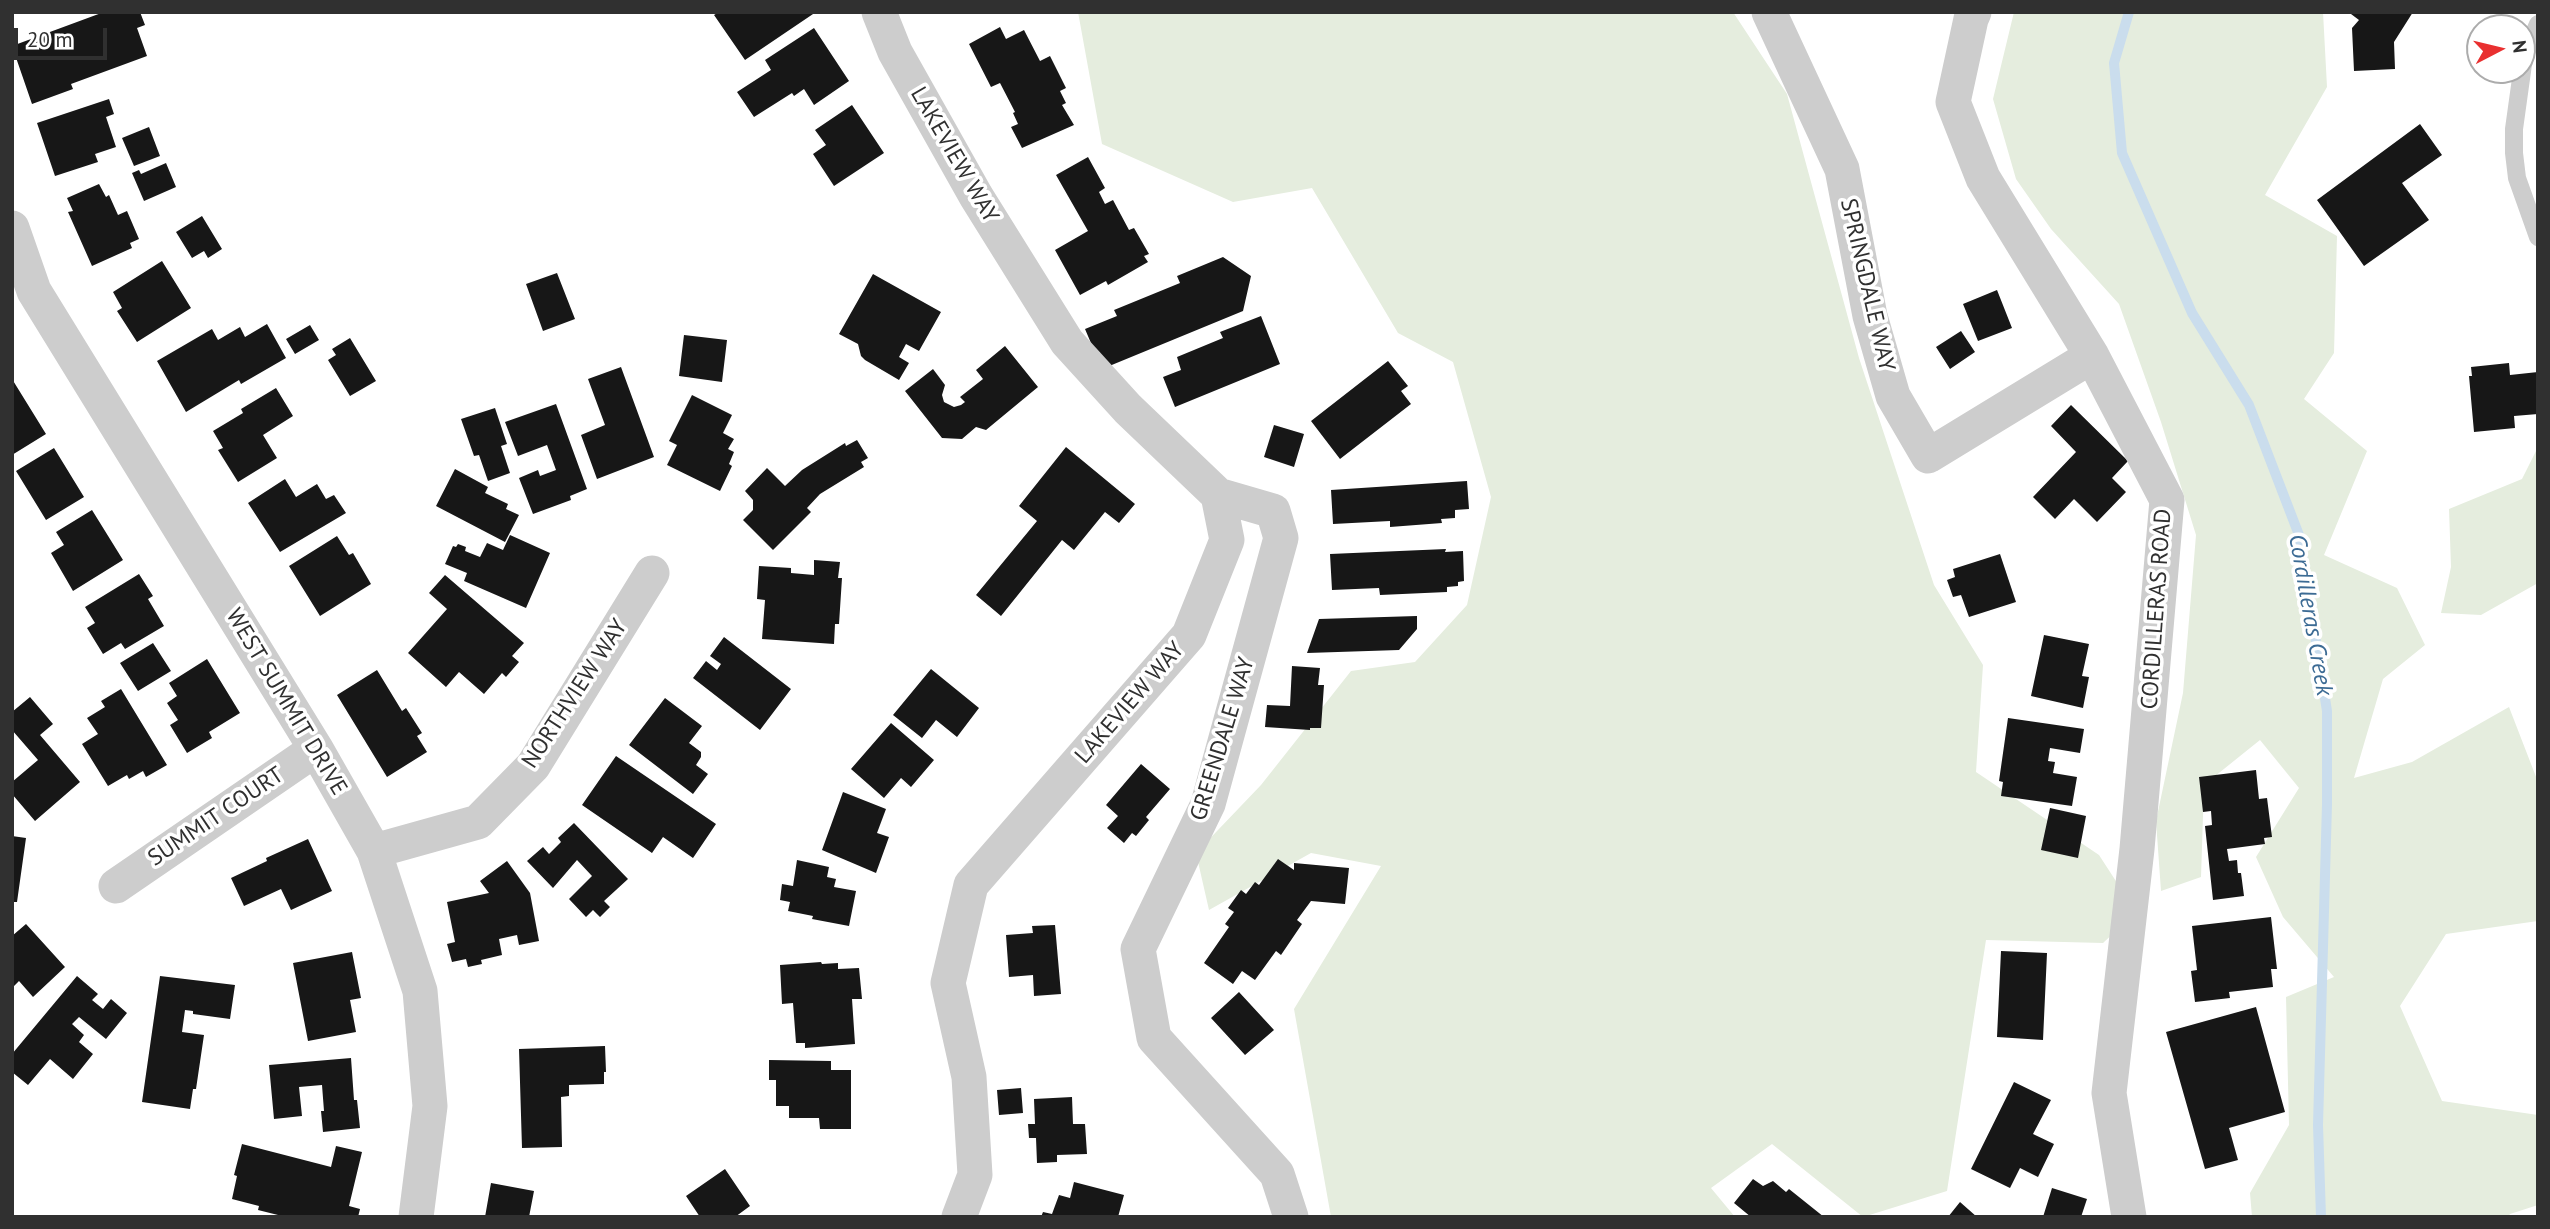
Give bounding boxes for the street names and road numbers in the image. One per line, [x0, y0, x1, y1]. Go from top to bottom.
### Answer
street label: LAKEVIEW WAY [904, 82, 1004, 228]
street label: SPRINGDALE WAY [1834, 196, 1900, 374]
street label: CORDILLERAS ROAD [2136, 508, 2178, 710]
street label: WEST SUMMIT DRIVE [219, 604, 353, 800]
street label: NORTHVIEW WAY [517, 614, 633, 774]
street label: LAKEVIEW WAY [1070, 636, 1190, 770]
street label: GREENDALE WAY [1185, 654, 1261, 824]
street label: SUMMIT COURT [143, 762, 289, 872]

